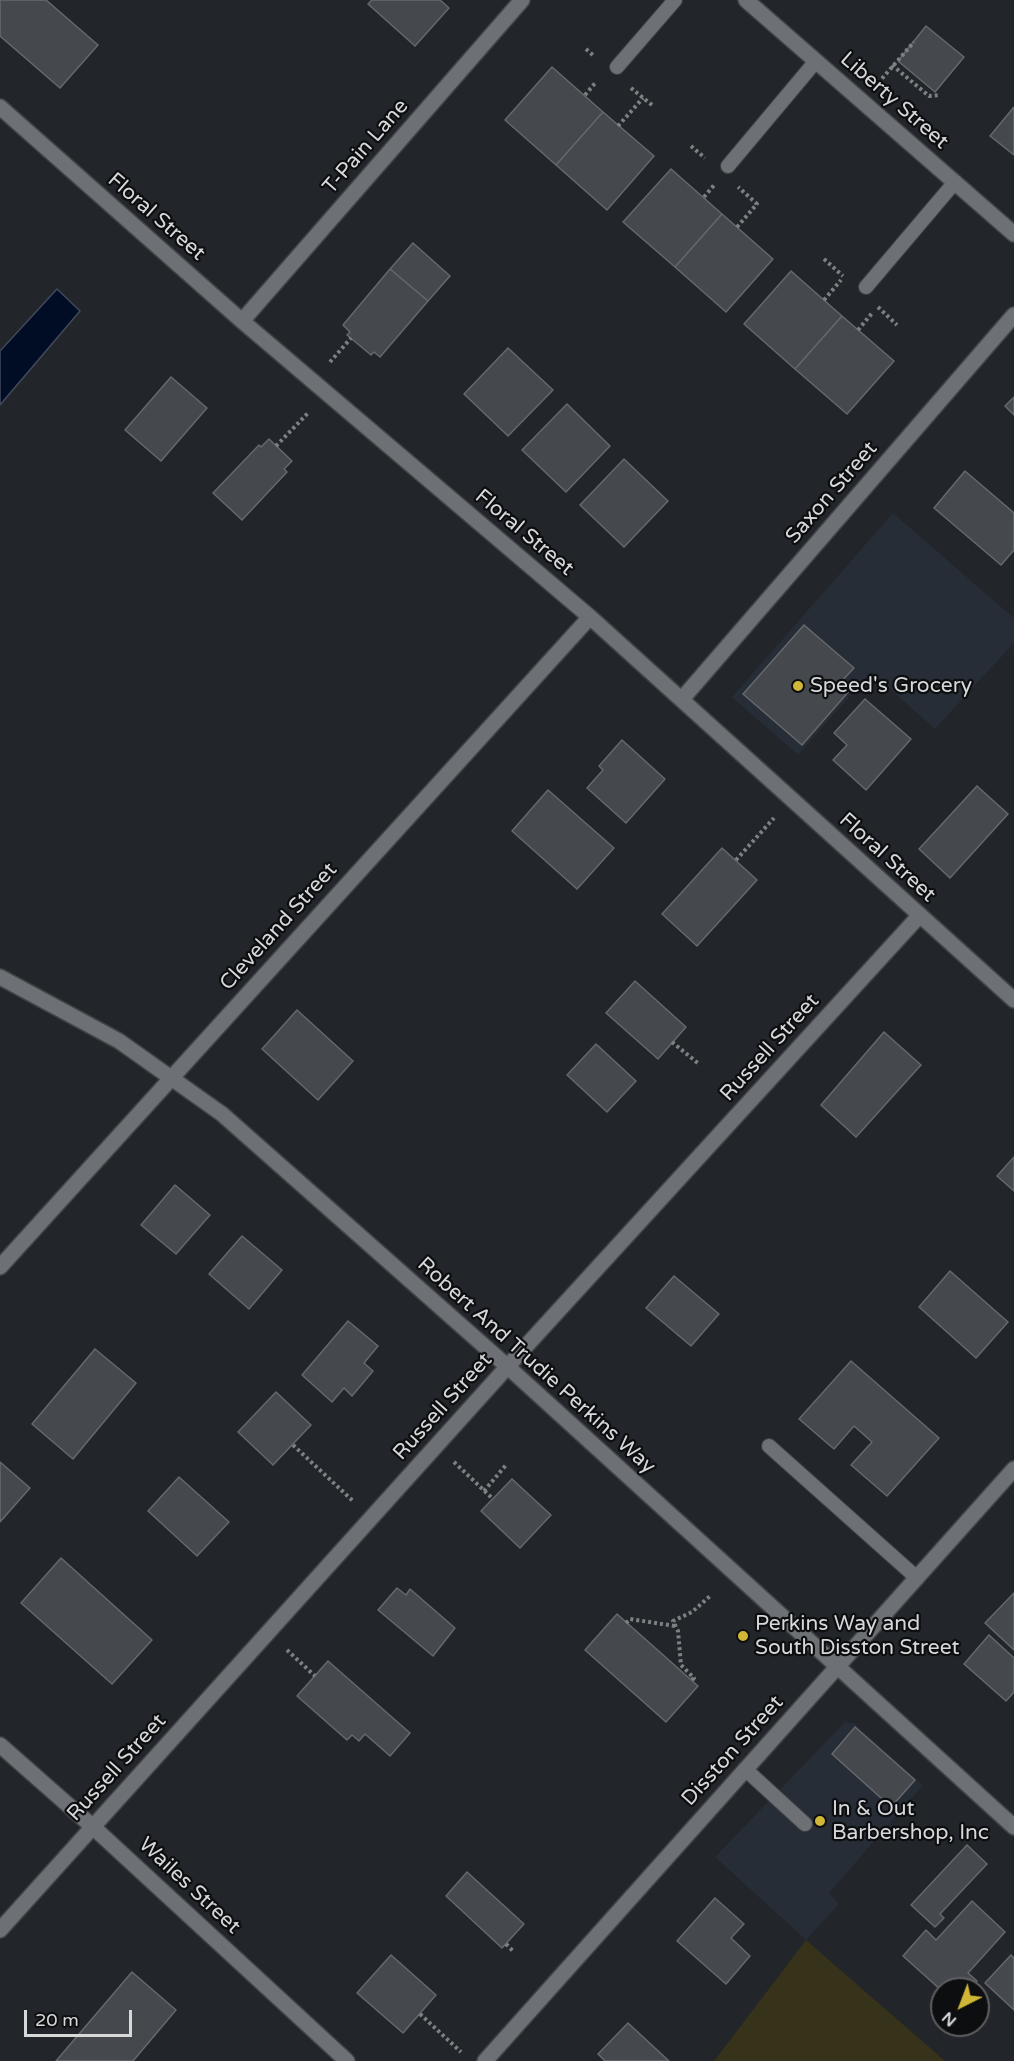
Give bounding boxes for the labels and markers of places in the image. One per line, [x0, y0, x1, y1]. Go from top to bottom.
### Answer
place label: Speed's Grocery [810, 673, 972, 699]
marker: Speed's Grocery [791, 679, 805, 693]
place label: Perkins Way and South Disston Street [755, 1611, 960, 1661]
marker: Perkins Way and South Disston Street [736, 1629, 750, 1643]
place label: In & Out Barbershop, Inc [832, 1796, 989, 1846]
marker: In & Out Barbershop, Inc [813, 1814, 827, 1828]

